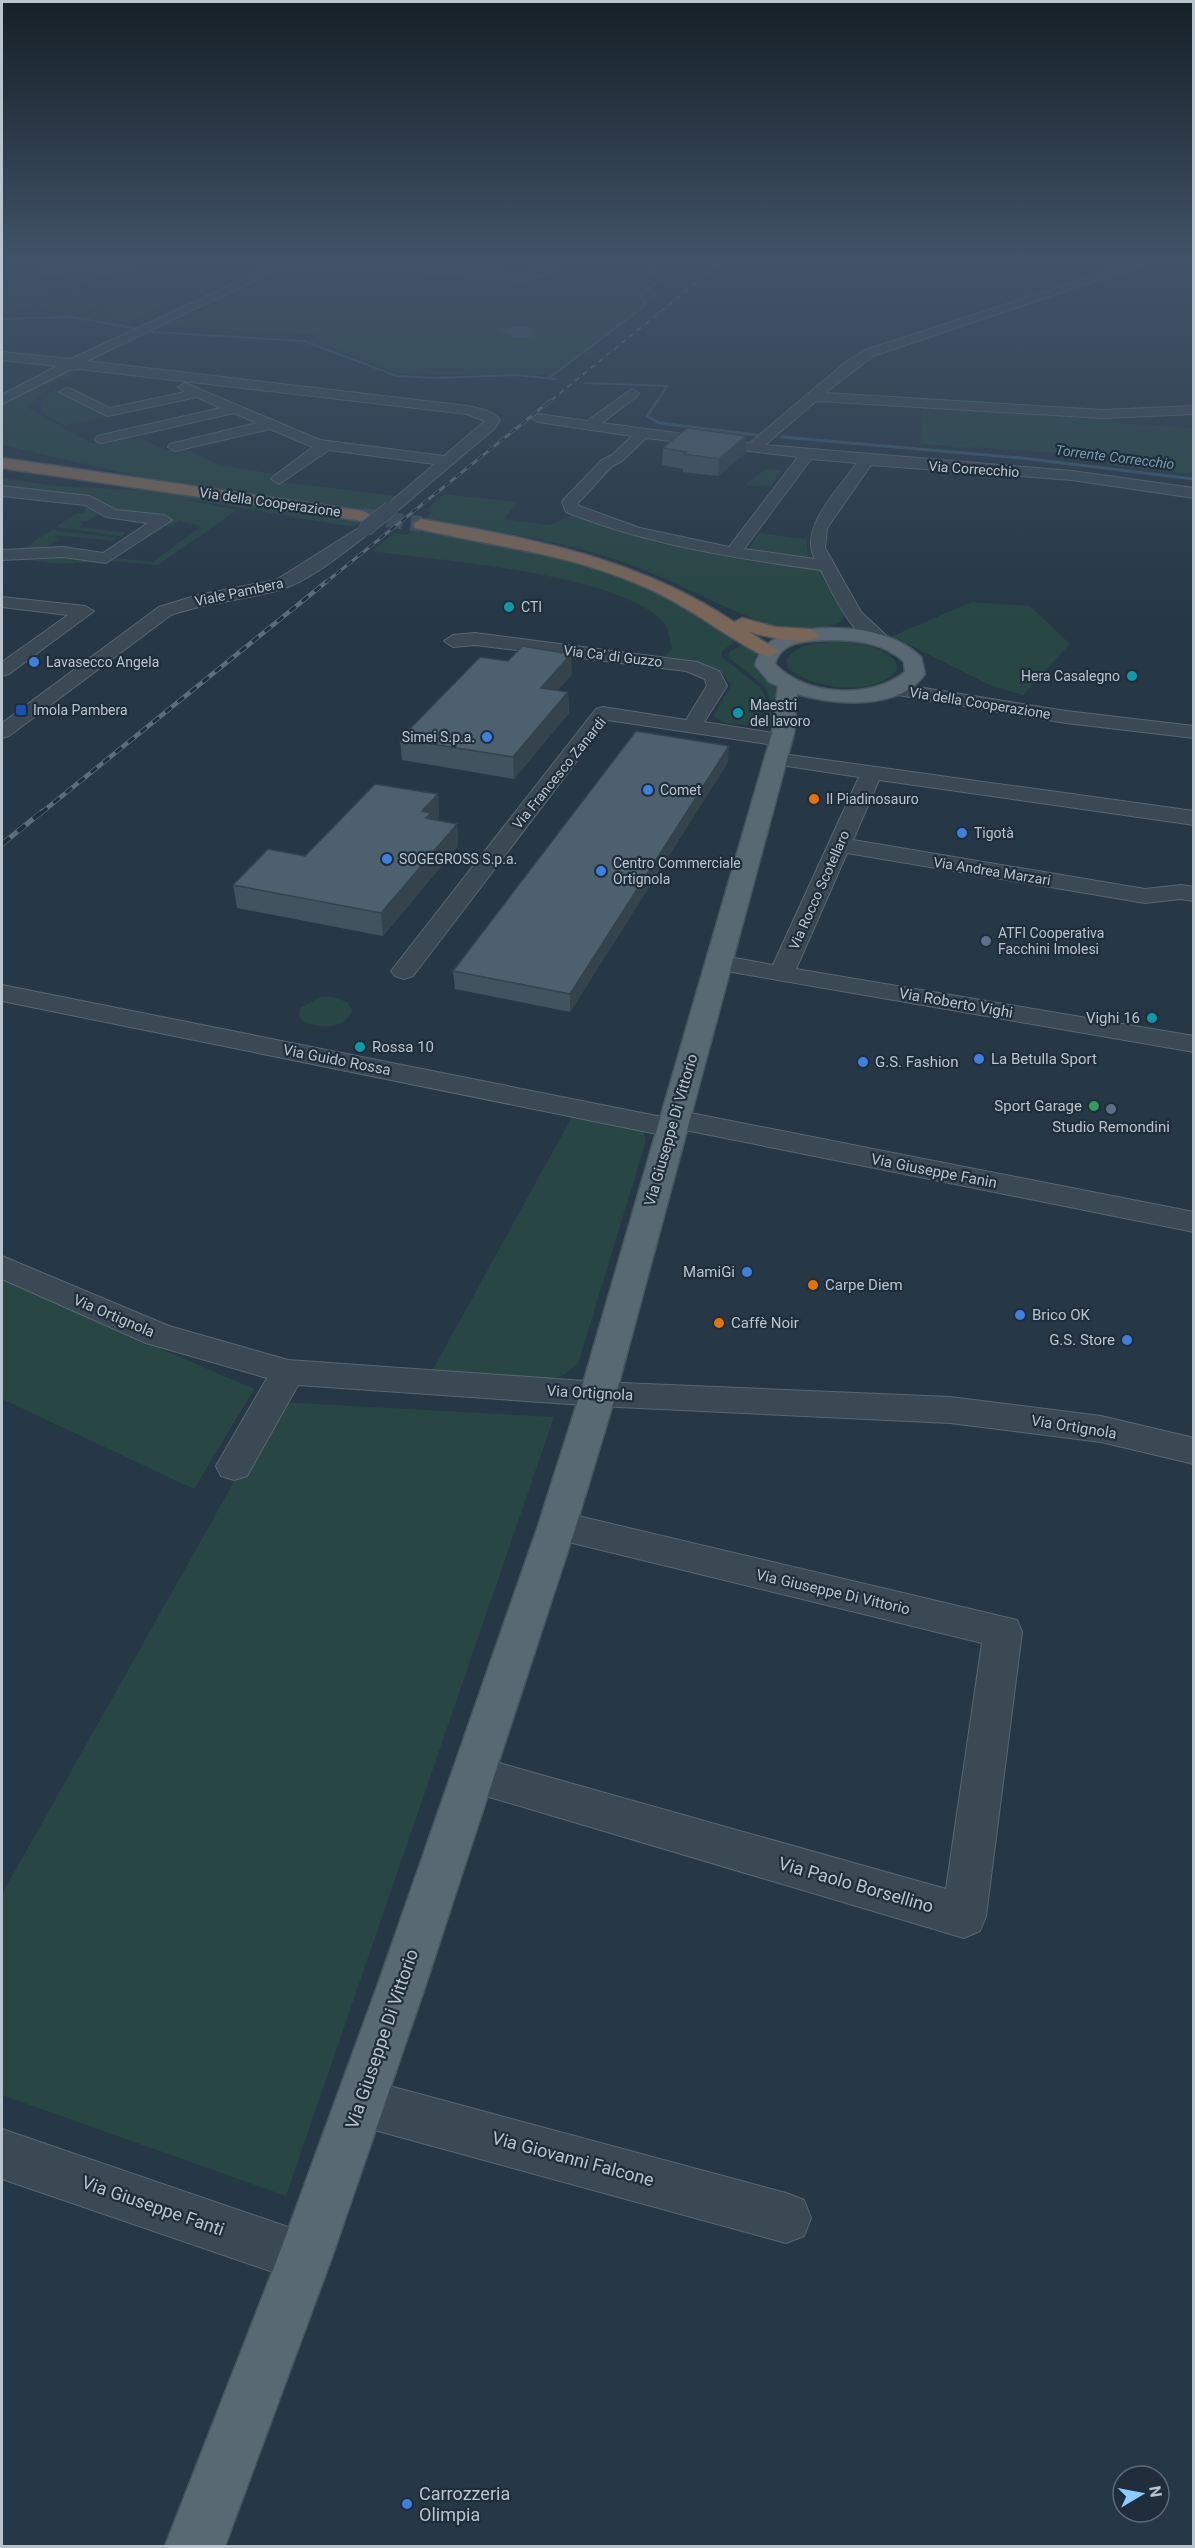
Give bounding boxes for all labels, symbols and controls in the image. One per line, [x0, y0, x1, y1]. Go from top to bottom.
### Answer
water label: Torrente Correcchio [1055, 442, 1176, 472]
street label: Via Correcchio [928, 458, 1020, 480]
street label: Via della Cooperazione [198, 484, 342, 520]
street label: Viale Pambera [193, 575, 285, 609]
place label: CTI [521, 599, 542, 615]
marker: CTI [502, 600, 516, 614]
street label: Via Ca' di Guzzo [563, 642, 663, 670]
place label: Lavasecco Angela [46, 654, 159, 670]
marker: Lavasecco Angela [27, 655, 41, 669]
place label: Hera Casalegno [1021, 668, 1120, 684]
marker: Hera Casalegno [1125, 669, 1139, 683]
street label: Via della Cooperazione [908, 684, 1052, 722]
place label: Maestri del lavoro [750, 697, 810, 729]
place label: Imola Pambera [33, 702, 128, 718]
marker: Imola Pambera [14, 703, 28, 717]
marker: Maestri del lavoro [731, 706, 745, 720]
street label: Via Francesco Zanardi [509, 714, 609, 832]
place label: Simei S.p.a. [402, 729, 475, 745]
marker: Simei S.p.a. [480, 730, 494, 744]
place label: Comet [660, 782, 702, 798]
marker: Comet [641, 783, 655, 797]
place label: Il Piadinosauro [826, 791, 919, 807]
marker: Il Piadinosauro [807, 792, 821, 806]
place label: Tigotà [974, 825, 1014, 841]
marker: Tigotà [955, 826, 969, 840]
street label: Via Rocco Scotellaro [786, 828, 853, 952]
place label: SOGEGROSS S.p.a. [399, 851, 517, 867]
marker: SOGEGROSS S.p.a. [380, 852, 394, 866]
street label: Via Andrea Marzari [932, 854, 1052, 888]
place label: Centro Commerciale Ortignola [613, 855, 741, 887]
marker: Centro Commerciale Ortignola [594, 864, 608, 878]
place label: ATFI Cooperativa Facchini Imolesi [998, 925, 1104, 957]
marker: ATFI Cooperativa Facchini Imolesi [979, 934, 993, 948]
street label: Via Roberto Vighi [898, 984, 1014, 1022]
place label: Vighi 16 [1086, 1009, 1140, 1027]
marker: Vighi 16 [1145, 1011, 1159, 1025]
place label: Rossa 10 [372, 1038, 434, 1056]
marker: Rossa 10 [353, 1040, 367, 1054]
street label: Via Guido Rossa [282, 1041, 392, 1079]
place label: La Betulla Sport [991, 1050, 1097, 1068]
street label: Via Giuseppe Di Vittorio [641, 1052, 701, 1208]
marker: La Betulla Sport [972, 1052, 986, 1066]
place label: G.S. Fashion [875, 1053, 958, 1071]
marker: G.S. Fashion [856, 1055, 870, 1069]
place label: Sport Garage [994, 1097, 1082, 1115]
marker: Sport Garage [1087, 1099, 1101, 1113]
marker: Studio Remondini [1104, 1102, 1118, 1116]
place label: Studio Remondini [1052, 1118, 1170, 1136]
street label: Via Giuseppe Fanin [870, 1150, 998, 1192]
place label: MamiGi [683, 1263, 735, 1281]
marker: MamiGi [740, 1265, 754, 1279]
place label: Carpe Diem [825, 1276, 903, 1294]
marker: Carpe Diem [806, 1278, 820, 1292]
street label: Via Ortignola [71, 1291, 157, 1341]
place label: Brico OK [1032, 1306, 1091, 1324]
marker: Brico OK [1013, 1308, 1027, 1322]
place label: Caffè Noir [731, 1314, 799, 1332]
marker: Caffè Noir [712, 1316, 726, 1330]
place label: G.S. Store [1049, 1331, 1115, 1349]
marker: G.S. Store [1120, 1333, 1134, 1347]
street label: Via Ortignola [546, 1382, 634, 1404]
street label: Via Ortignola [1030, 1411, 1118, 1443]
street label: Via Giuseppe Di Vittorio [754, 1566, 912, 1618]
street label: Via Paolo Borsellino [776, 1852, 936, 1917]
street label: Via Giuseppe Di Vittorio [341, 1946, 422, 2132]
street label: Via Giovanni Falcone [490, 2127, 656, 2190]
street label: Via Giuseppe Fanti [79, 2171, 227, 2240]
north arrow [1111, 2464, 1171, 2524]
place label: Carrozzeria Olimpia [419, 2483, 510, 2525]
text: N [1145, 2484, 1166, 2499]
marker: Carrozzeria Olimpia [400, 2497, 414, 2511]

